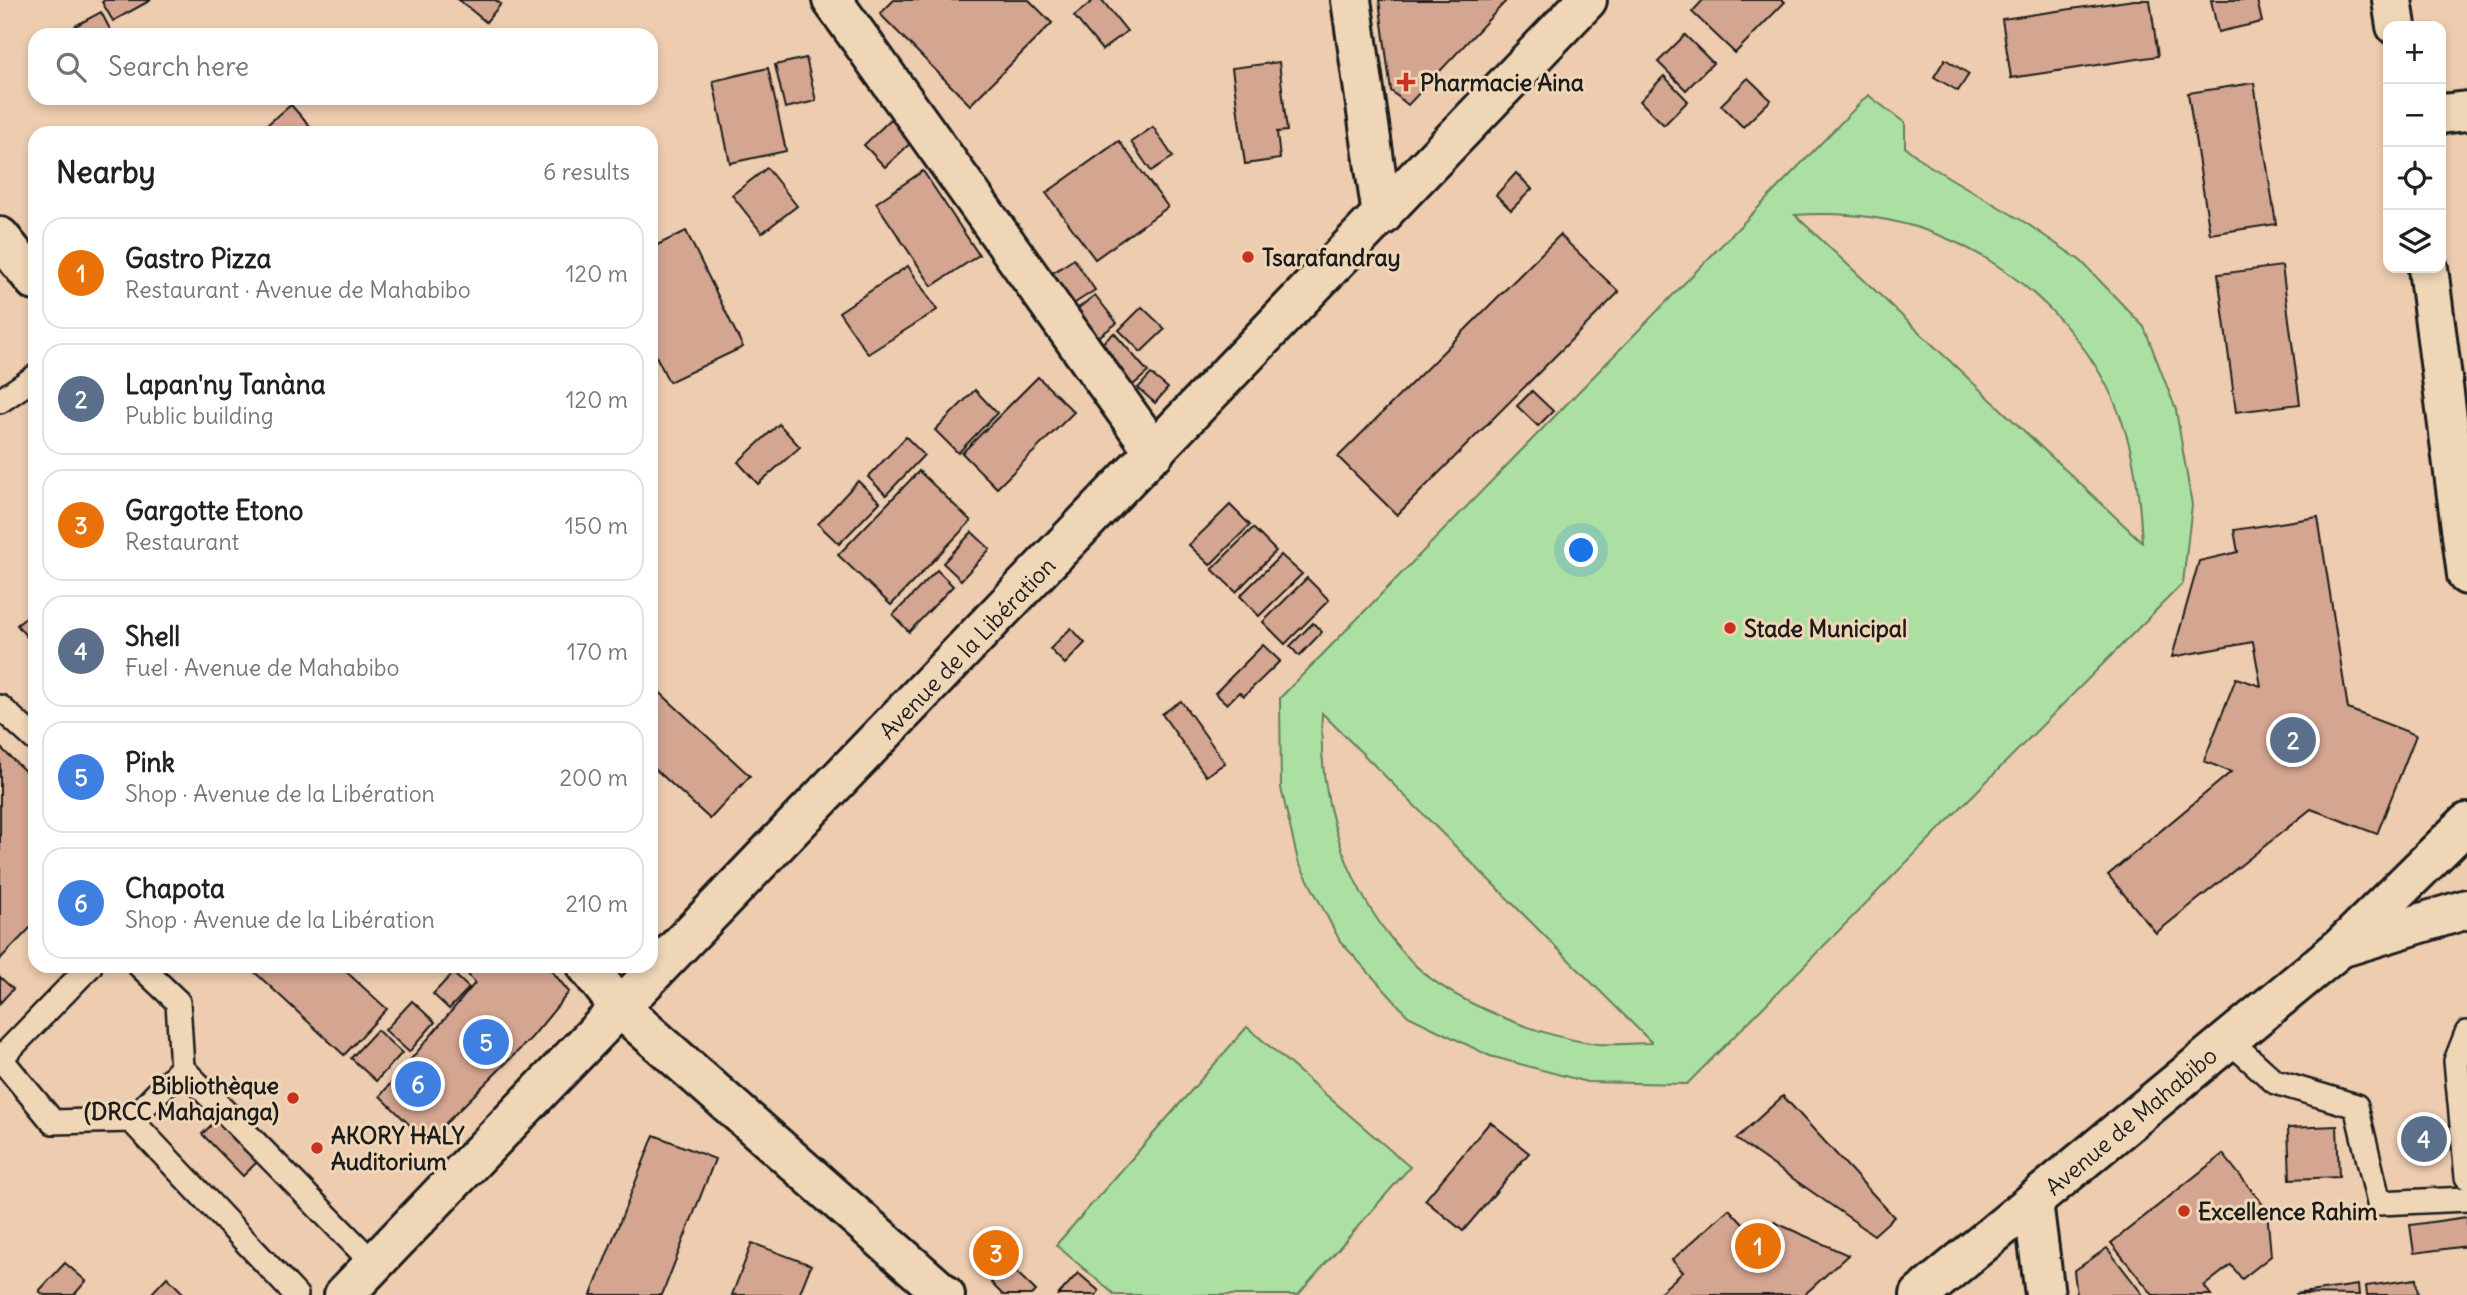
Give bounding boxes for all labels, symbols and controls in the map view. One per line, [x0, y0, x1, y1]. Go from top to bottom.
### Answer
map controls [2383, 21, 2446, 273]
button: + [2383, 21, 2446, 84]
search box [28, 28, 658, 105]
icon: search [52, 48, 90, 86]
text: Search here [108, 50, 249, 83]
place label: Pharmacie Aina [1420, 68, 1584, 97]
marker: Pharmacie Aina [1398, 74, 1414, 90]
button: − [2383, 84, 2446, 147]
button: locate [2383, 147, 2446, 210]
text: Nearby [56, 153, 156, 191]
text: 6 results [543, 157, 630, 186]
button: layers [2383, 210, 2446, 273]
text: Gastro Pizza [125, 242, 271, 275]
place label: Tsarafandray [1262, 243, 1401, 272]
marker: Tsarafandray [1240, 249, 1256, 265]
text: 1 [76, 259, 86, 288]
text: 120 m [565, 259, 628, 288]
text: Restaurant · Avenue de Mahabibo [125, 275, 471, 304]
text: Lapan'ny Tanàna [125, 368, 326, 401]
text: 2 [75, 385, 87, 414]
text: 120 m [565, 385, 628, 414]
text: Public building [125, 401, 274, 430]
text: Gargotte Etono [125, 494, 303, 527]
text: 3 [74, 511, 88, 540]
text: 150 m [565, 511, 628, 540]
text: Restaurant [125, 527, 239, 556]
your location [1564, 533, 1598, 567]
street label: Avenue de la Libération [873, 551, 1061, 745]
place label: Stade Municipal [1744, 614, 1907, 643]
text: Shell [125, 620, 180, 653]
marker: Stade Municipal [1722, 620, 1738, 636]
text: 4 [74, 637, 88, 666]
text: 170 m [567, 637, 628, 666]
text: Fuel · Avenue de Mahabibo [125, 653, 399, 682]
pin: 2 [2270, 714, 2316, 766]
text: Pink [125, 746, 175, 779]
text: 5 [74, 763, 88, 792]
text: 200 m [559, 763, 628, 792]
text: Shop · Avenue de la Libération [125, 779, 435, 808]
text: Chapota [125, 872, 225, 905]
text: 6 [74, 889, 88, 918]
text: 210 m [565, 889, 628, 918]
text: Shop · Avenue de la Libération [125, 905, 435, 934]
pin: 5 [463, 1016, 509, 1068]
street label: Avenue de Mahabibo [2039, 1041, 2223, 1201]
pin: 6 [395, 1058, 441, 1110]
place label: Bibliothèque (DRCC Mahajanga) [84, 1071, 279, 1126]
marker: Bibliothèque (DRCC Mahajanga) [285, 1090, 301, 1106]
pin: 4 [2401, 1113, 2447, 1165]
place label: AKORY HALY Auditorium [331, 1121, 465, 1176]
marker: AKORY HALY Auditorium [309, 1140, 325, 1156]
place label: Excellence Rahim [2198, 1197, 2377, 1226]
marker: Excellence Rahim [2176, 1203, 2192, 1219]
pin: 1 [1735, 1220, 1781, 1272]
pin: 3 [973, 1227, 1019, 1279]

